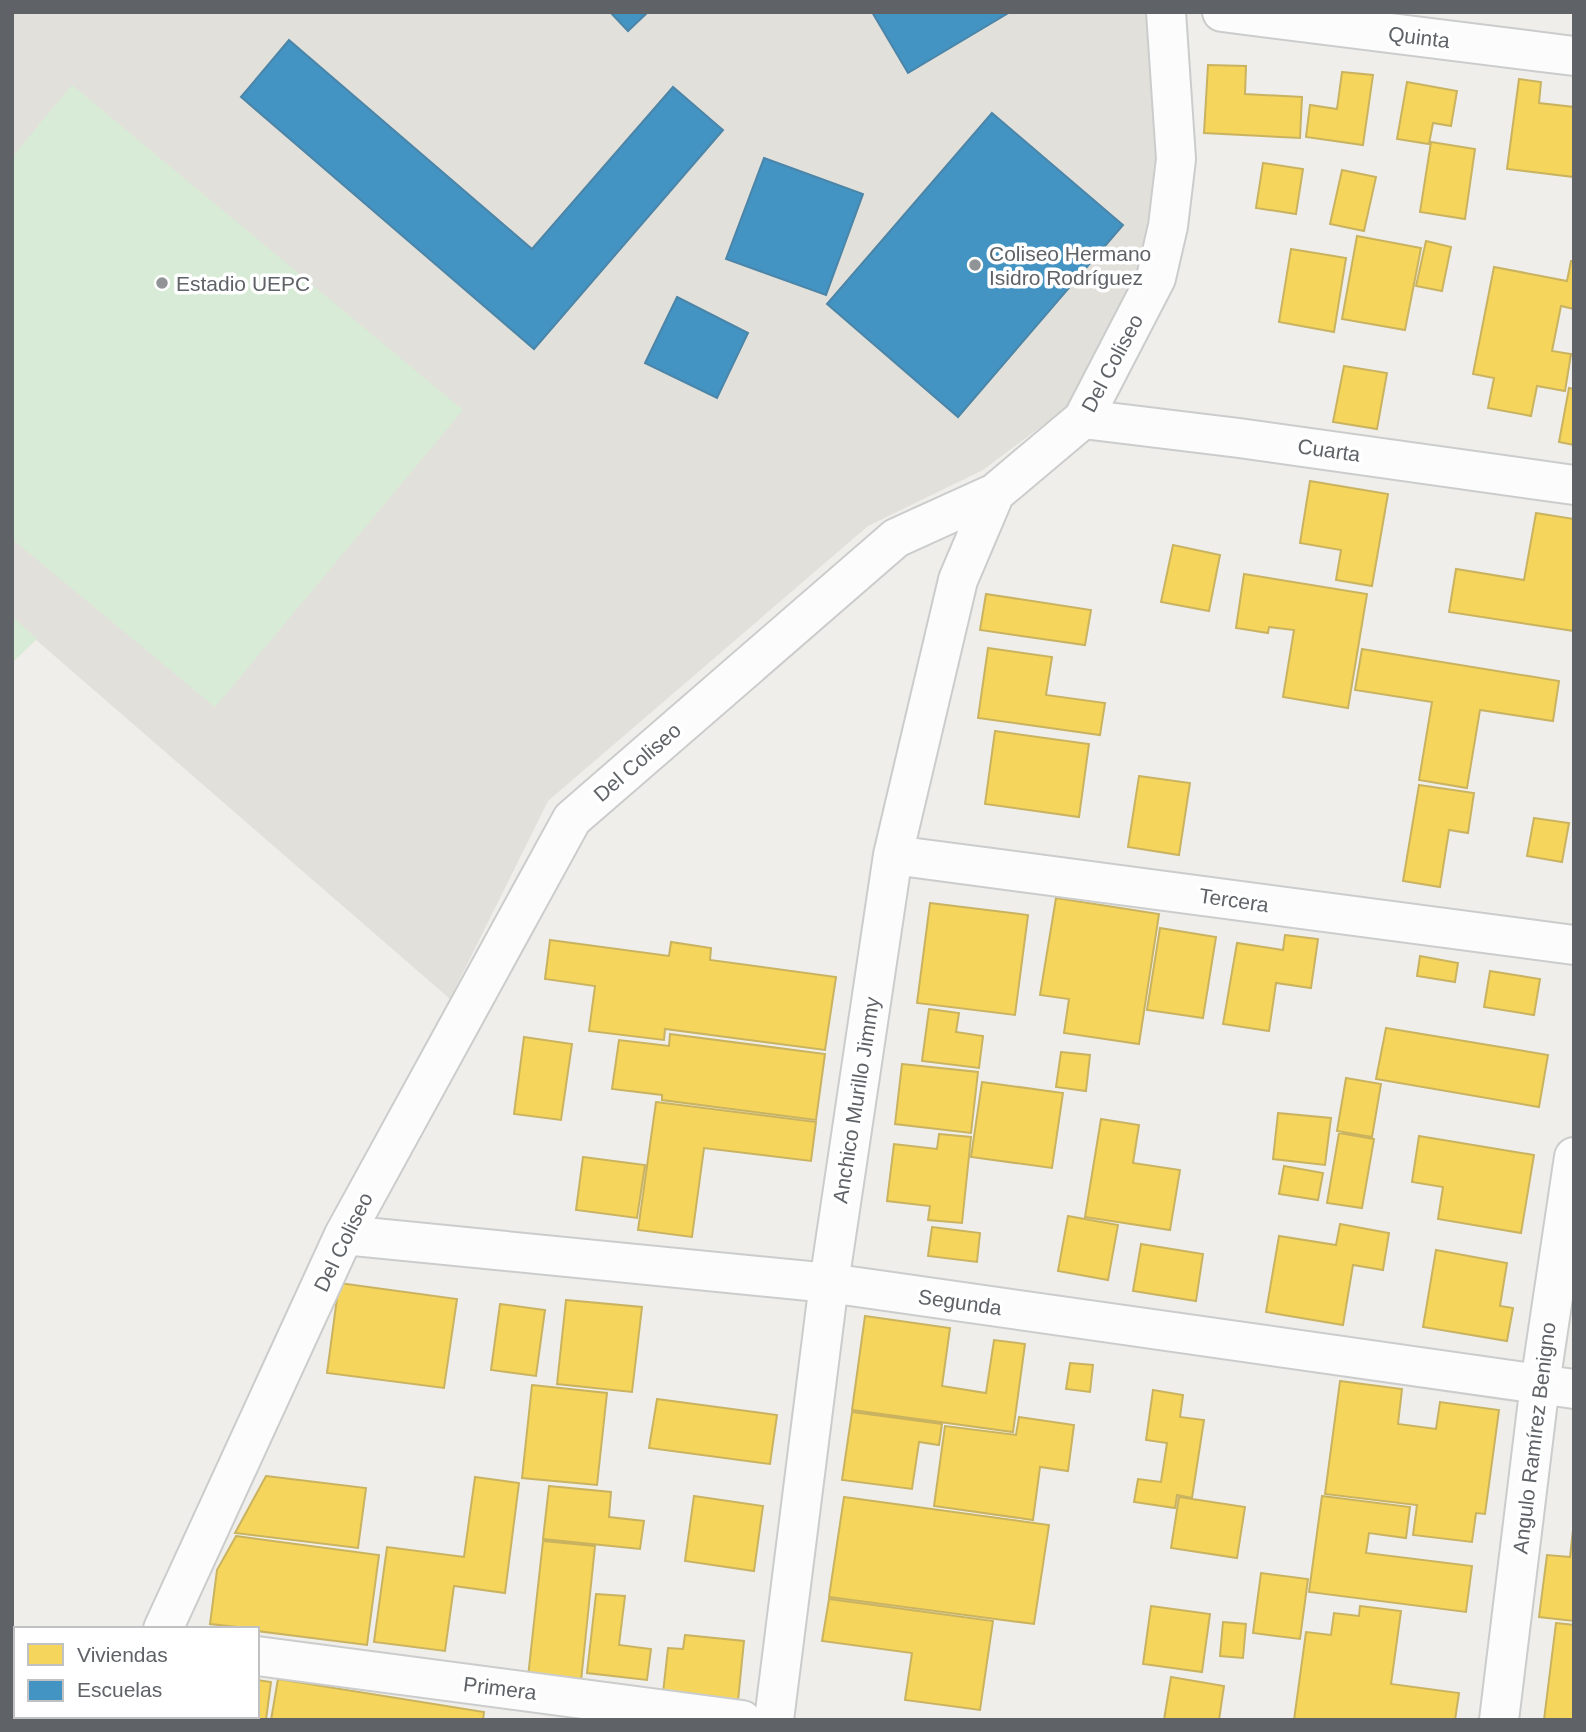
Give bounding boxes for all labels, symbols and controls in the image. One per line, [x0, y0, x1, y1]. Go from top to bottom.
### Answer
street label: Quinta [1387, 22, 1451, 52]
place label: Coliseo Hermano Isidro Rodríguez [989, 242, 1151, 289]
marker: Coliseo Hermano Isidro Rodríguez [967, 257, 983, 273]
place label: Estadio UEPC [176, 272, 310, 295]
marker: Estadio UEPC [154, 275, 170, 291]
street label: Del Coliseo [1077, 310, 1147, 416]
street label: Cuarta [1296, 434, 1362, 466]
street label: Del Coliseo [589, 718, 685, 806]
street label: Tercera [1198, 884, 1271, 916]
street label: Anchico Murillo Jimmy [828, 995, 884, 1205]
street label: Del Coliseo [309, 1189, 377, 1295]
street label: Segunda [917, 1285, 1004, 1319]
street label: Angulo Ramírez Benigno [1508, 1321, 1560, 1555]
legend [14, 1627, 259, 1718]
text: Viviendas [77, 1643, 168, 1666]
street label: Primera [462, 1672, 538, 1704]
text: Escuelas [77, 1678, 162, 1701]

